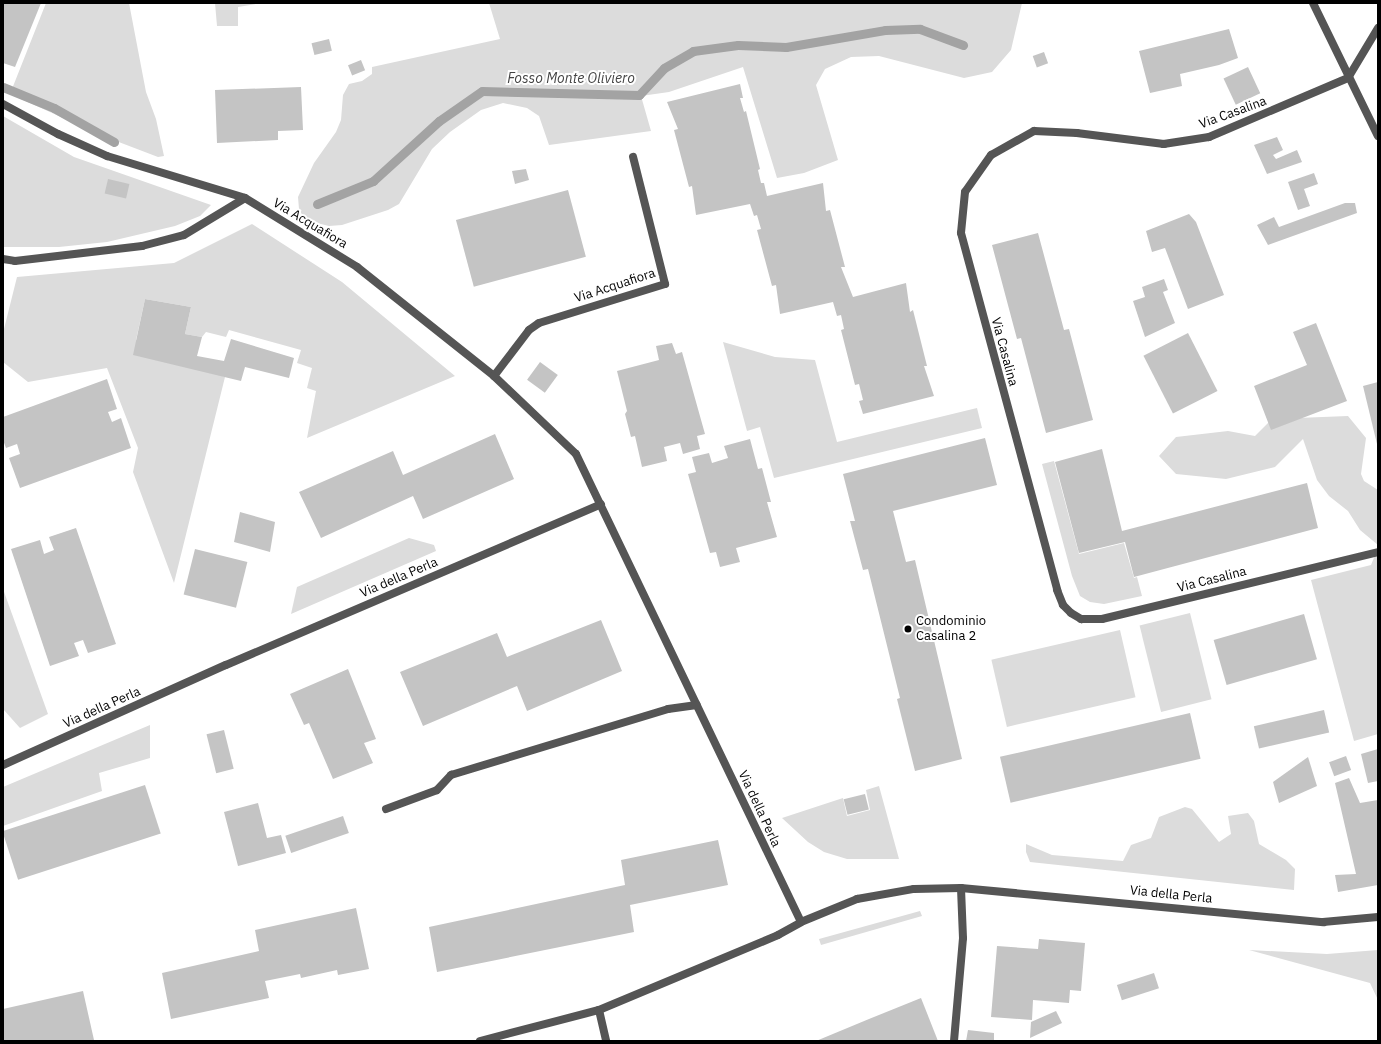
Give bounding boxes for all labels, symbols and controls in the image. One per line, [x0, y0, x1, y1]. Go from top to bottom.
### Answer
water label: Fosso Monte Oliviero [507, 70, 635, 86]
street label: Via Casalina [1197, 94, 1269, 132]
street label: Via Acquafiora [270, 196, 350, 252]
street label: Via Acquafiora [573, 266, 657, 306]
street label: Via Casalina [987, 316, 1021, 388]
street label: Via della Perla [358, 555, 440, 601]
street label: Via Casalina [1176, 564, 1248, 596]
place label: Condominio Casalina 2 [916, 614, 986, 645]
marker: Condominio Casalina 2 [903, 624, 913, 634]
street label: Via della Perla [61, 684, 143, 732]
street label: Via della Perla [734, 768, 784, 850]
street label: Via della Perla [1129, 883, 1213, 907]

